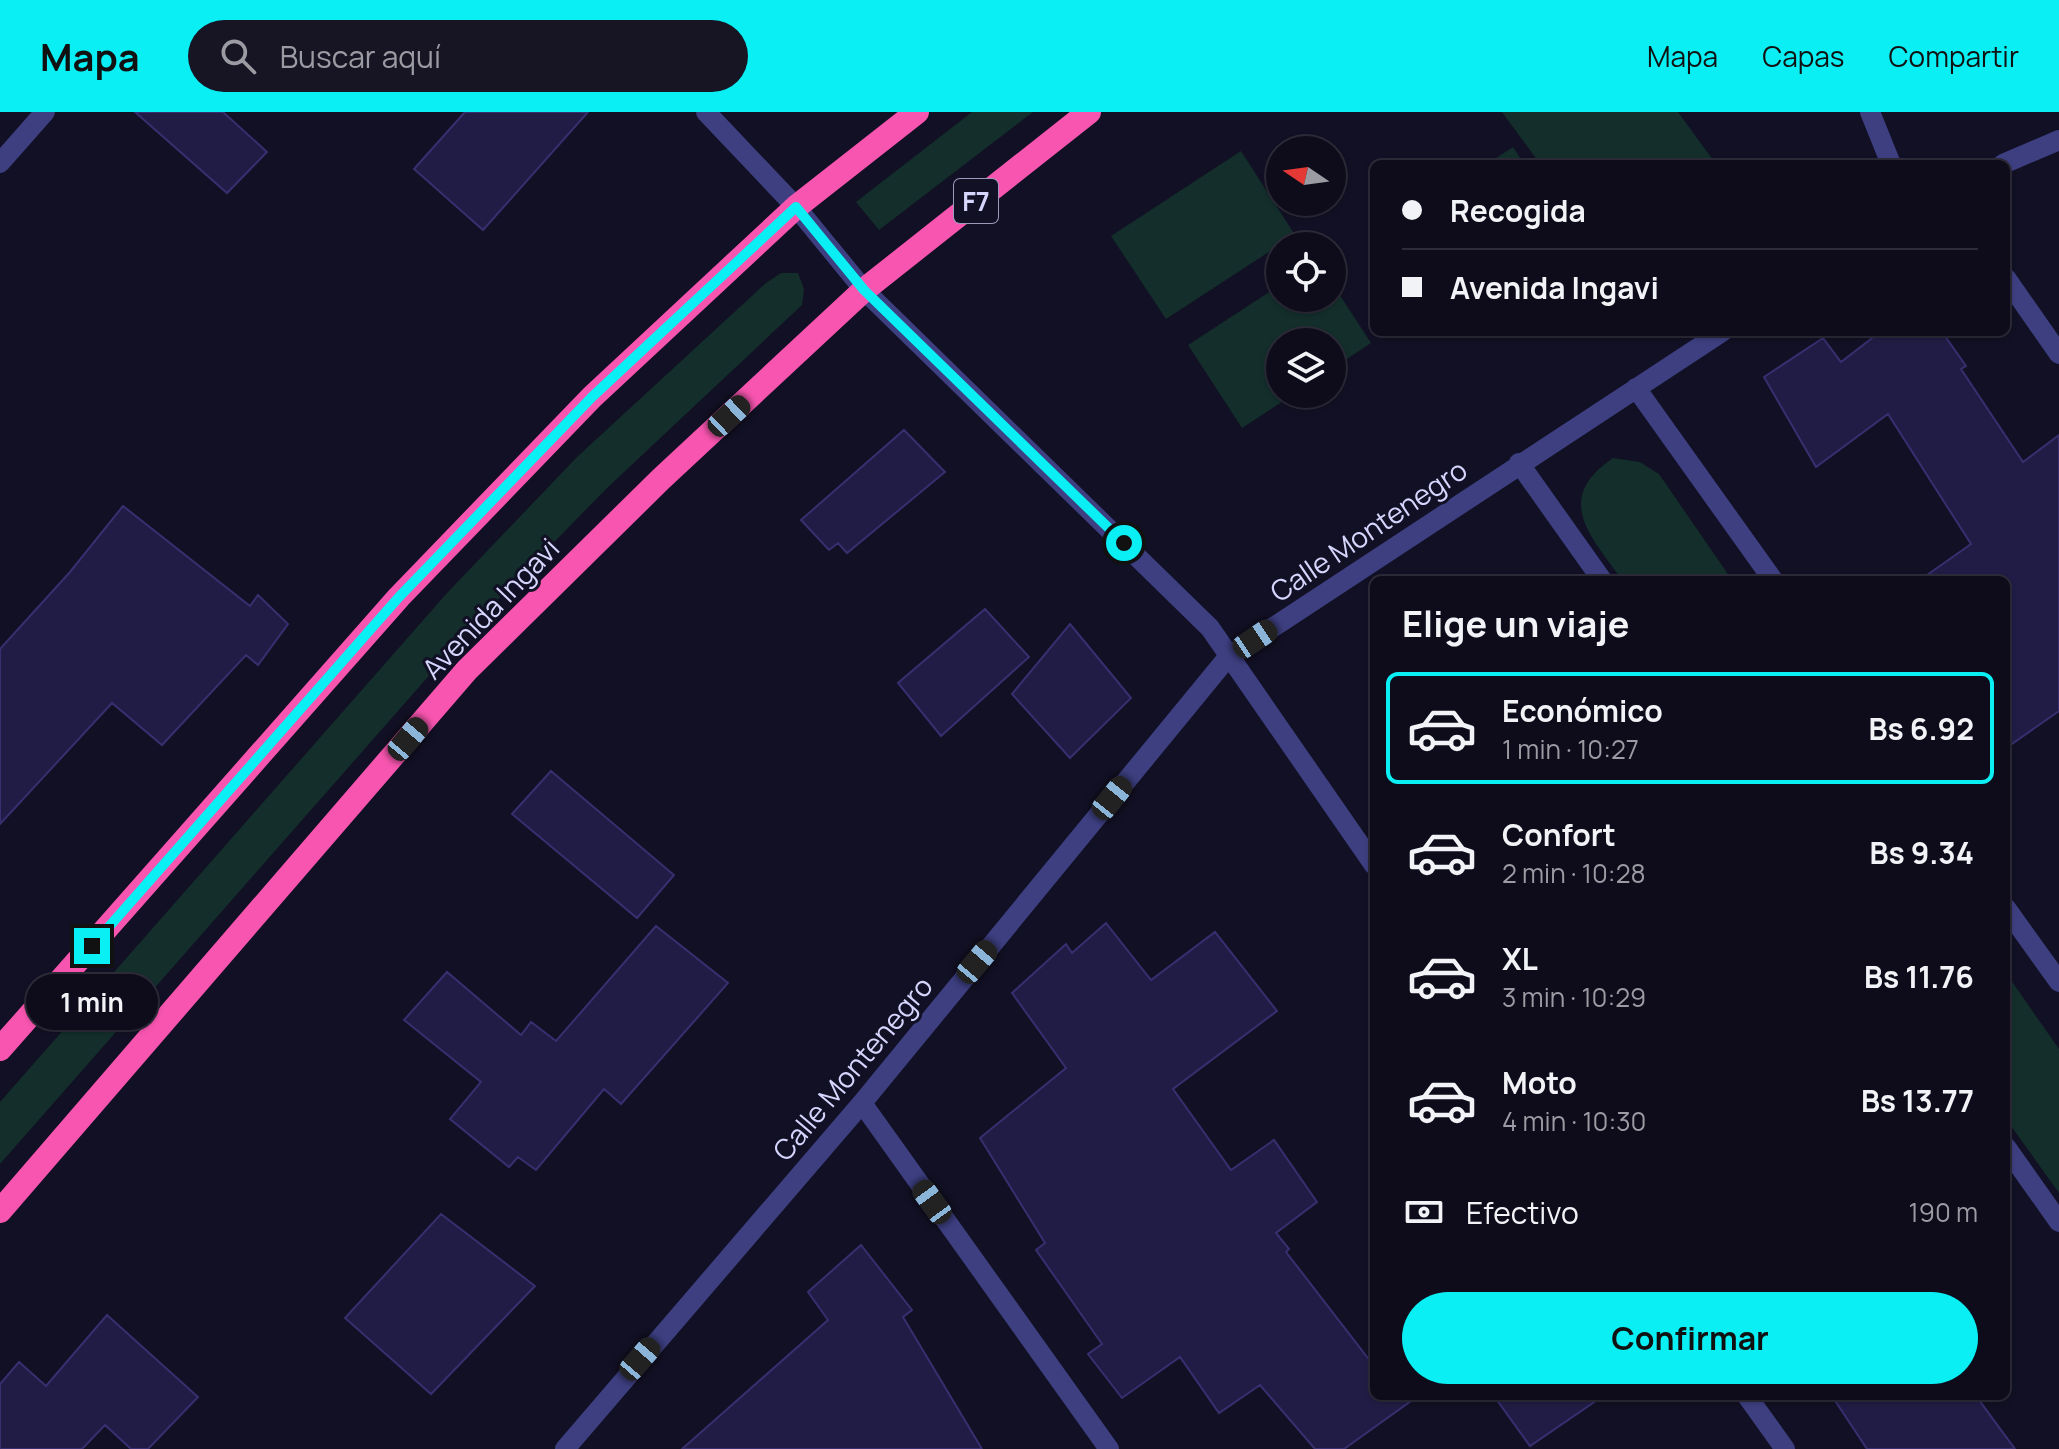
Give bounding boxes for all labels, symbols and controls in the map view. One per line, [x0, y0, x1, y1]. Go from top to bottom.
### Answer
search box [188, 20, 748, 92]
text: Mapa [40, 30, 140, 82]
icon: search [216, 34, 260, 78]
text: Buscar aquí [280, 36, 441, 77]
text: Mapa [1647, 37, 1718, 75]
text: Capas [1762, 37, 1845, 75]
text: Compartir [1889, 37, 2019, 75]
north arrow [1266, 136, 1346, 216]
map controls [1266, 136, 1346, 408]
road number: F7 [954, 179, 998, 223]
text: Recogida [1450, 190, 1586, 231]
button: locate [1266, 232, 1346, 312]
text: Avenida Ingavi [1450, 267, 1659, 308]
button: layers [1266, 328, 1346, 408]
car [703, 391, 755, 441]
street label: Calle Montenegro [1262, 450, 1474, 610]
route start [1106, 525, 1142, 561]
street label: Avenida Ingavi [413, 529, 567, 687]
text: Elige un viaje [1402, 599, 1629, 648]
car [1228, 616, 1282, 662]
text: Económico [1502, 690, 1663, 731]
icon: car [1406, 692, 1478, 764]
text: Bs 6.92 [1869, 708, 1974, 749]
car [383, 713, 433, 765]
text: 1 min · 10:27 [1502, 731, 1639, 767]
car [1088, 772, 1136, 824]
text: Confort [1502, 814, 1616, 855]
icon: car [1406, 816, 1478, 888]
text: Bs 9.34 [1870, 832, 1974, 873]
text: 2 min · 10:28 [1502, 855, 1646, 891]
route end [74, 928, 110, 964]
car [952, 936, 1002, 988]
text: XL [1502, 938, 1538, 979]
icon: car [1406, 940, 1478, 1012]
text: Bs 11.76 [1864, 956, 1974, 997]
street label: Calle Montenegro [764, 968, 940, 1168]
callout: 1 min [26, 974, 158, 1030]
text: 3 min · 10:29 [1502, 979, 1646, 1015]
text: 1 min [60, 984, 124, 1020]
text: Moto [1502, 1062, 1577, 1103]
icon: car [1406, 1064, 1478, 1136]
text: Bs 13.77 [1861, 1080, 1974, 1121]
text: 4 min · 10:30 [1502, 1103, 1646, 1139]
car [908, 1176, 956, 1228]
icon: cash [1402, 1190, 1446, 1234]
text: Efectivo [1466, 1192, 1579, 1233]
text: 190 m [1909, 1194, 1978, 1230]
button: Confirmar [1402, 1292, 1978, 1384]
car [615, 1333, 665, 1385]

